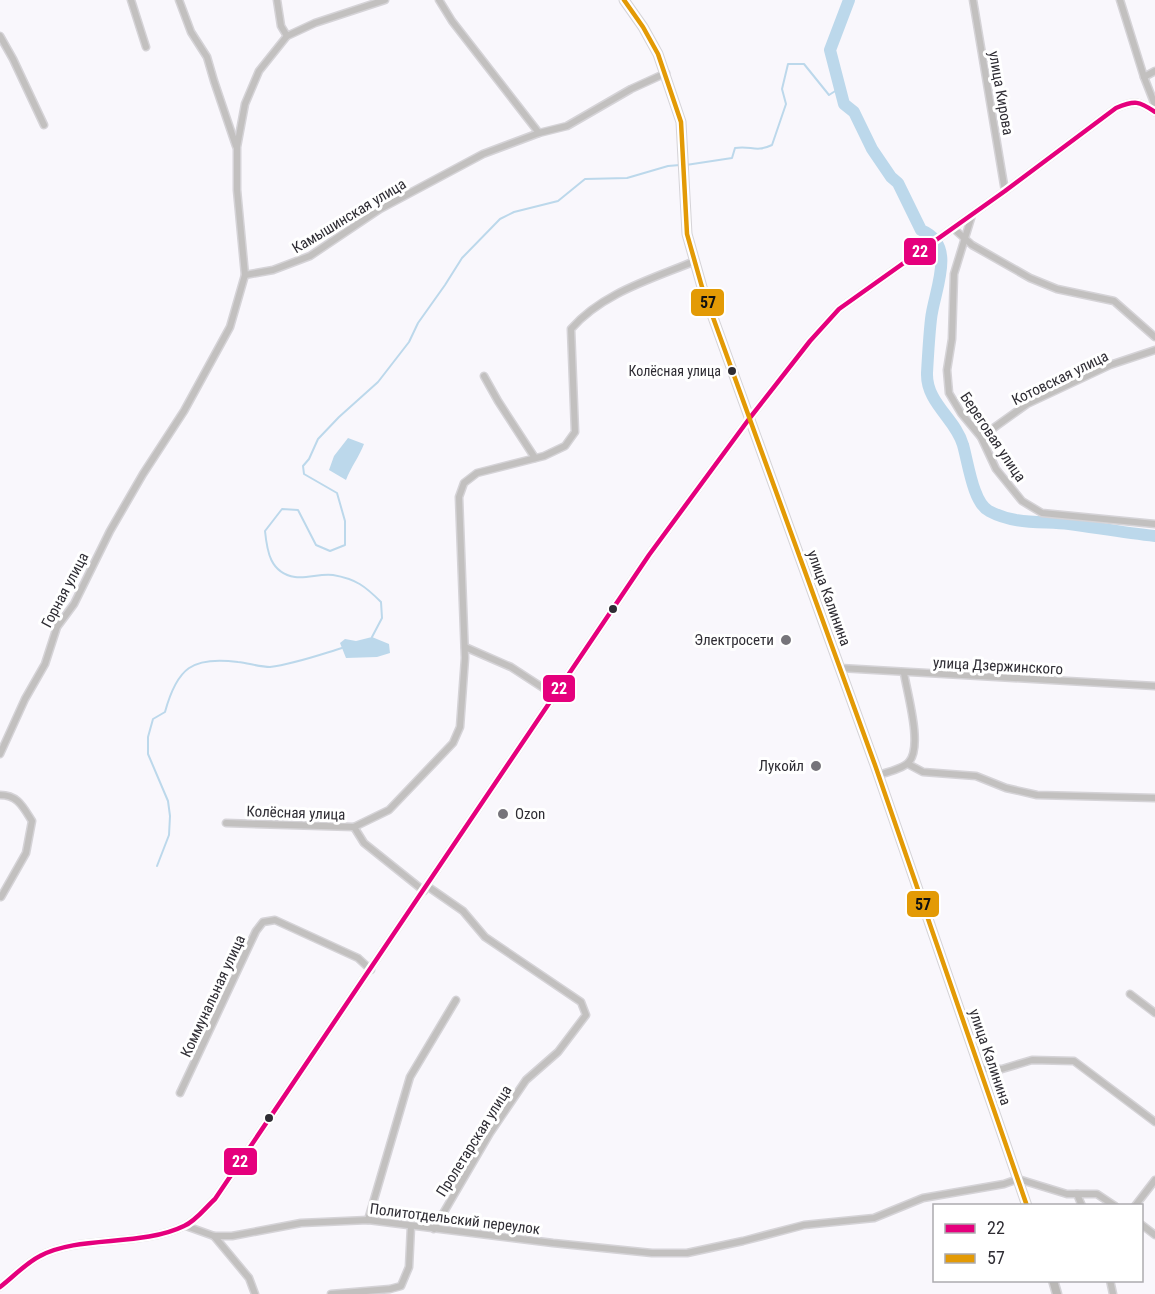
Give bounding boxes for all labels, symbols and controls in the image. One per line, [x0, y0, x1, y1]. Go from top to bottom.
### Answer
street label: улица Кирова [985, 49, 1017, 137]
street label: Камышинская улица [289, 175, 409, 257]
line badge: 22 [903, 237, 937, 266]
text: 22 [912, 242, 928, 261]
line badge: 57 [690, 288, 725, 317]
text: 57 [700, 293, 716, 312]
street label: Котовская улица [1009, 347, 1111, 409]
place label: Колёсная улица [629, 363, 721, 379]
marker: Колёсная улица [726, 365, 738, 377]
street label: Береговая улица [956, 389, 1030, 485]
street label: улица Калинина [803, 548, 855, 648]
street label: Горная улица [38, 549, 92, 631]
unlabelled marker [607, 603, 619, 615]
place label: Электросети [694, 631, 774, 649]
marker: Электросети [779, 633, 793, 647]
street label: улица Дзержинского [932, 654, 1064, 678]
line badge: 22 [542, 674, 576, 703]
text: 22 [551, 679, 567, 698]
place label: Лукойл [759, 757, 804, 775]
marker: Лукойл [809, 759, 823, 773]
street label: Колёсная улица [246, 802, 346, 824]
place label: Ozon [515, 805, 545, 823]
marker: Ozon [496, 807, 510, 821]
line badge: 57 [906, 890, 940, 918]
text: 57 [915, 895, 931, 914]
street label: Коммунальная улица [177, 932, 249, 1060]
street label: улица Калинина [965, 1006, 1015, 1108]
street label: Пролетарская улица [432, 1082, 516, 1200]
unlabelled marker [263, 1112, 275, 1124]
line badge: 22 [223, 1147, 258, 1176]
text: 22 [232, 1152, 248, 1171]
street label: Политотдельский переулок [369, 1200, 541, 1238]
legend [933, 1204, 1143, 1282]
text: 22 [987, 1217, 1005, 1238]
text: 57 [987, 1247, 1005, 1268]

